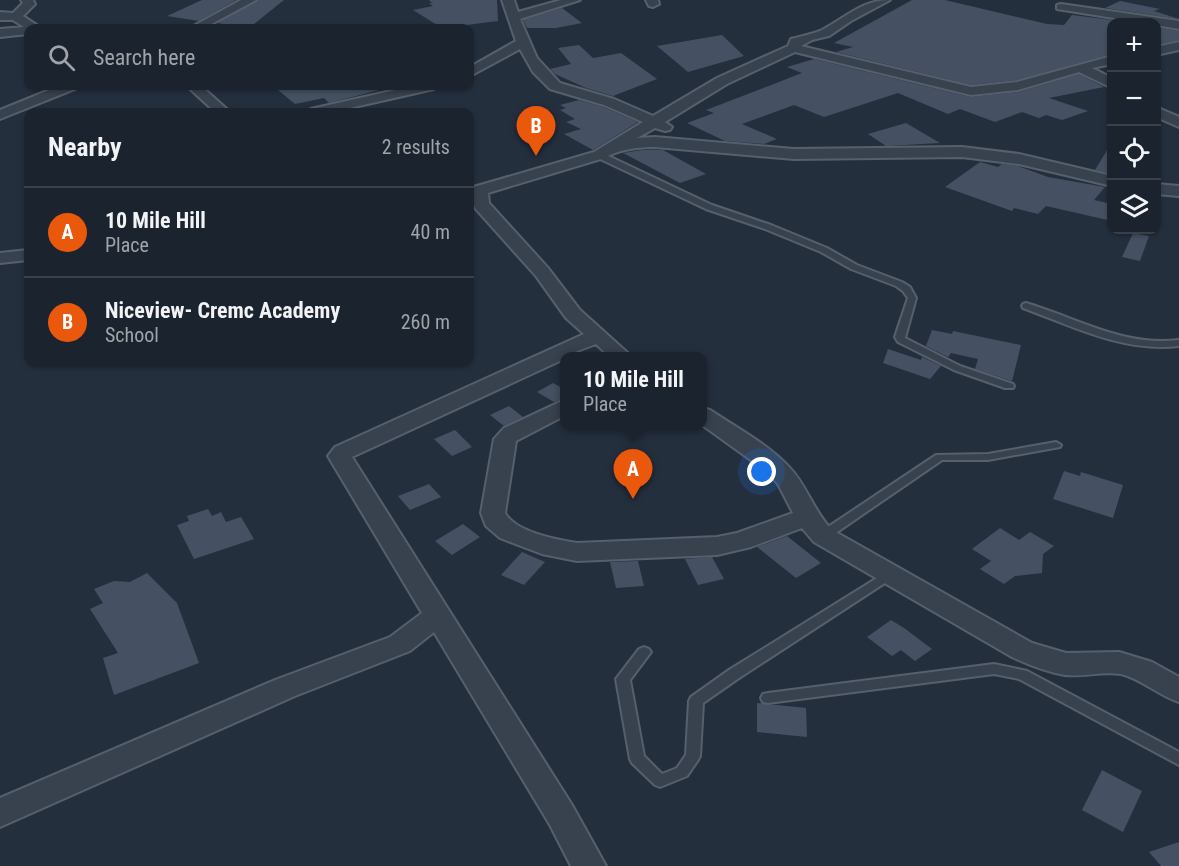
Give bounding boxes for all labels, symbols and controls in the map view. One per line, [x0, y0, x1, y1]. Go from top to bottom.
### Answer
map controls [1107, 18, 1161, 234]
button: + [1107, 18, 1161, 72]
search box [24, 24, 474, 90]
icon: search [45, 41, 78, 74]
text: Search here [93, 45, 195, 70]
button: − [1107, 72, 1161, 126]
pin: B [516, 106, 556, 156]
button: locate [1107, 126, 1161, 180]
text: Nearby [48, 132, 122, 162]
text: 2 results [382, 135, 450, 159]
button: layers [1107, 180, 1161, 234]
text: 10 Mile Hill [105, 208, 206, 233]
text: A [62, 220, 73, 244]
text: 40 m [411, 220, 450, 244]
text: Place [105, 233, 149, 257]
text: Niceview- Cremc Academy [105, 298, 340, 323]
text: B [62, 310, 73, 334]
text: 260 m [401, 310, 450, 334]
text: School [105, 323, 159, 347]
popup [560, 352, 707, 430]
text: 10 Mile Hill [583, 367, 684, 392]
text: Place [583, 392, 627, 416]
pin: A [614, 450, 652, 499]
your location [747, 457, 776, 486]

